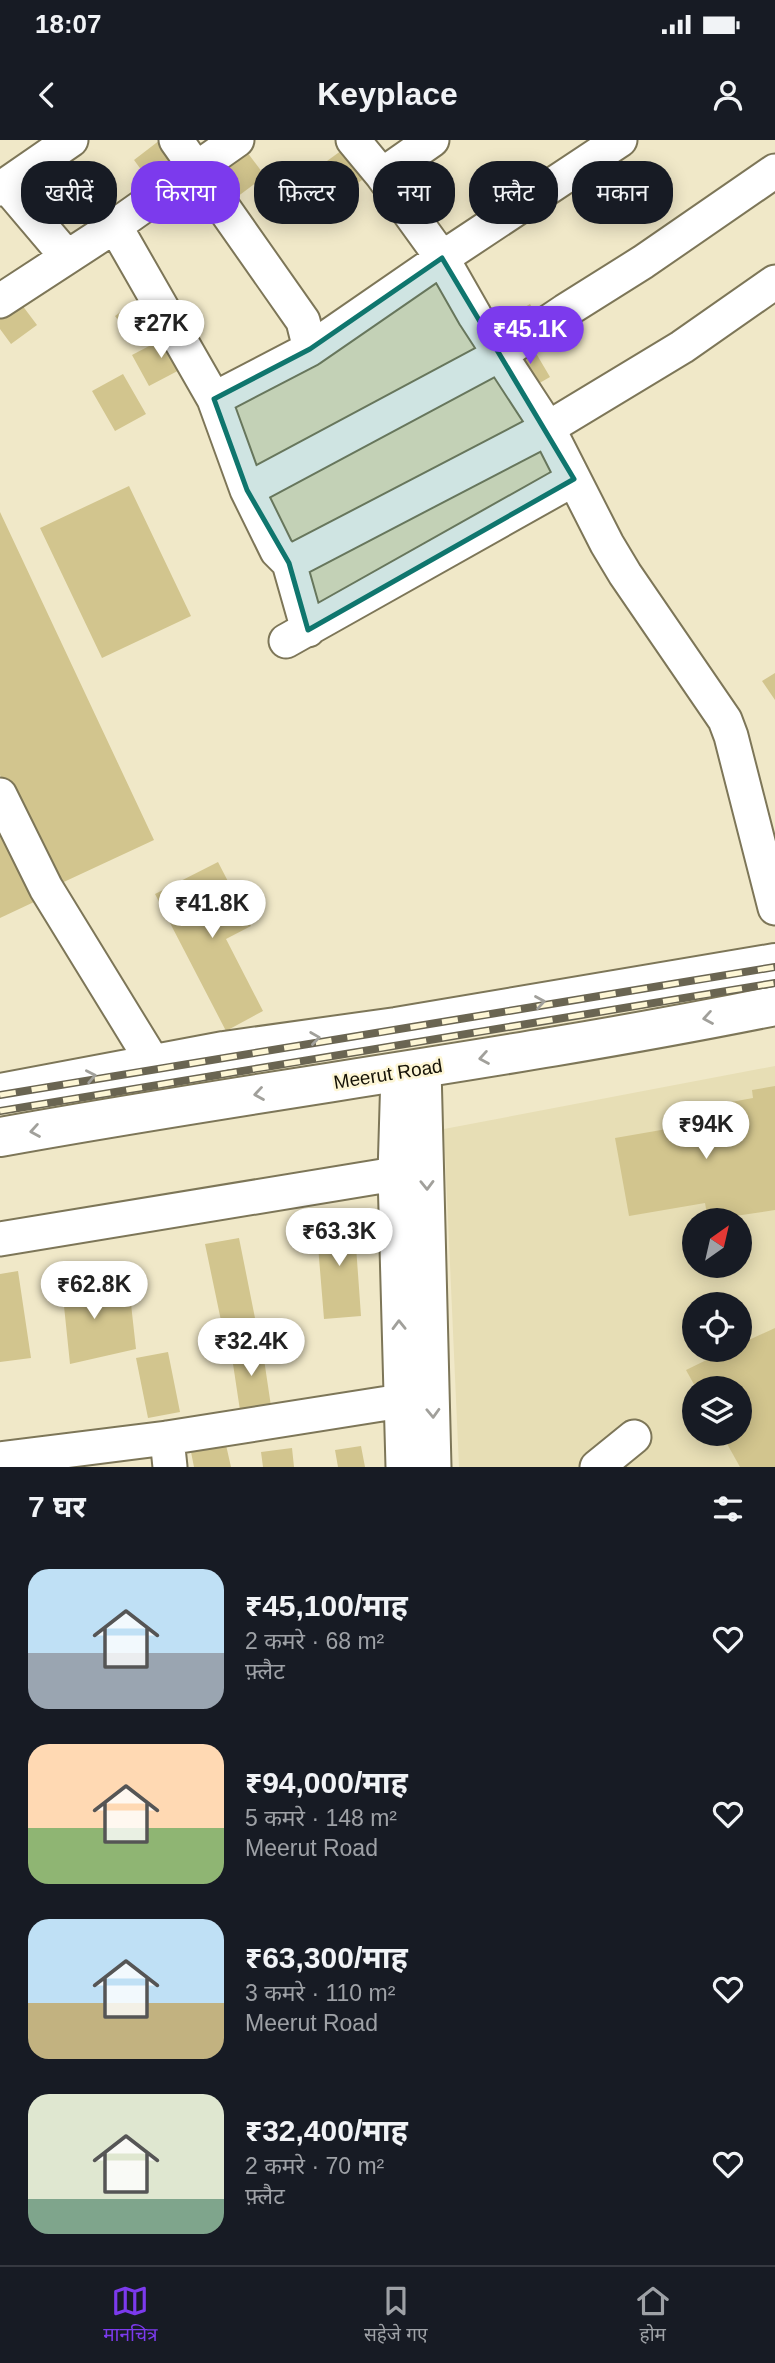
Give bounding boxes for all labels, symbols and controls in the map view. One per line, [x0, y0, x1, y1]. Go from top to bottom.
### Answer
text: 18:07 [35, 9, 102, 39]
icon: back [28, 76, 66, 114]
text: Keyplace [317, 76, 458, 112]
icon: person [709, 76, 747, 114]
chip: खरीदें [21, 161, 117, 224]
chip: किराया [131, 161, 240, 224]
chip: फ़िल्टर [254, 161, 359, 224]
chip: नया [373, 161, 455, 224]
chip: फ़्लैट [469, 161, 558, 224]
chip: मकान [572, 161, 673, 224]
pin: ₹27K [120, 300, 202, 360]
pin: ₹45.1K [473, 306, 587, 366]
text: ₹27K [133, 310, 189, 336]
text: ₹45.1K [493, 316, 567, 342]
pin: ₹41.8K [155, 880, 269, 940]
text: ₹41.8K [175, 890, 249, 916]
one-way arrow [534, 995, 546, 1010]
one-way arrow [702, 1010, 714, 1025]
one-way arrow [310, 1031, 321, 1046]
one-way arrow [478, 1050, 490, 1065]
street label: Meerut Road [332, 1055, 444, 1093]
one-way arrow [85, 1069, 97, 1084]
one-way arrow [253, 1086, 265, 1101]
pin: ₹94K [665, 1102, 747, 1161]
text: ₹94K [678, 1111, 734, 1137]
one-way arrow [29, 1123, 41, 1138]
one-way arrow [419, 1180, 434, 1191]
pin: ₹63.3K [282, 1208, 396, 1268]
north arrow [682, 1208, 752, 1278]
map controls [682, 1208, 752, 1446]
text: ₹63.3K [302, 1218, 376, 1244]
pin: ₹62.8K [37, 1262, 151, 1321]
text: ₹62.8K [57, 1271, 131, 1297]
button: locate [682, 1292, 752, 1362]
pin: ₹32.4K [194, 1318, 308, 1378]
one-way arrow [391, 1320, 407, 1330]
text: ₹32.4K [214, 1328, 288, 1354]
button: layers [682, 1376, 752, 1446]
one-way arrow [425, 1408, 440, 1419]
text: 7 घर [28, 1490, 86, 1523]
icon: filters [709, 1490, 747, 1528]
text: ₹45,100/माह [245, 1589, 408, 1622]
icon: home [84, 1597, 168, 1681]
icon: heart [709, 1620, 747, 1658]
text: 2 कमरे · 68 m² [245, 1628, 384, 1654]
text: फ़्लैट [245, 1658, 285, 1684]
text: ₹94,000/माह [245, 1766, 408, 1799]
icon: home [84, 1772, 168, 1856]
icon: heart [709, 1795, 747, 1833]
text: 5 कमरे · 148 m² [245, 1805, 397, 1831]
text: Meerut Road [245, 1835, 378, 1861]
text: ₹63,300/माह [245, 1941, 408, 1974]
icon: home [84, 1947, 168, 2031]
icon: heart [709, 1970, 747, 2008]
text: 3 कमरे · 110 m² [245, 1980, 395, 2006]
text: Meerut Road [245, 2010, 378, 2036]
text: ₹32,400/माह [245, 2114, 408, 2147]
icon: home [84, 2122, 168, 2206]
icon: heart [709, 2145, 747, 2183]
text: 2 कमरे · 70 m² [245, 2153, 384, 2179]
text: फ़्लैट [245, 2183, 285, 2209]
tab: मानचित्र [103, 2282, 158, 2349]
tab: सहेजे गए [364, 2282, 427, 2349]
tab: होम [634, 2282, 672, 2349]

